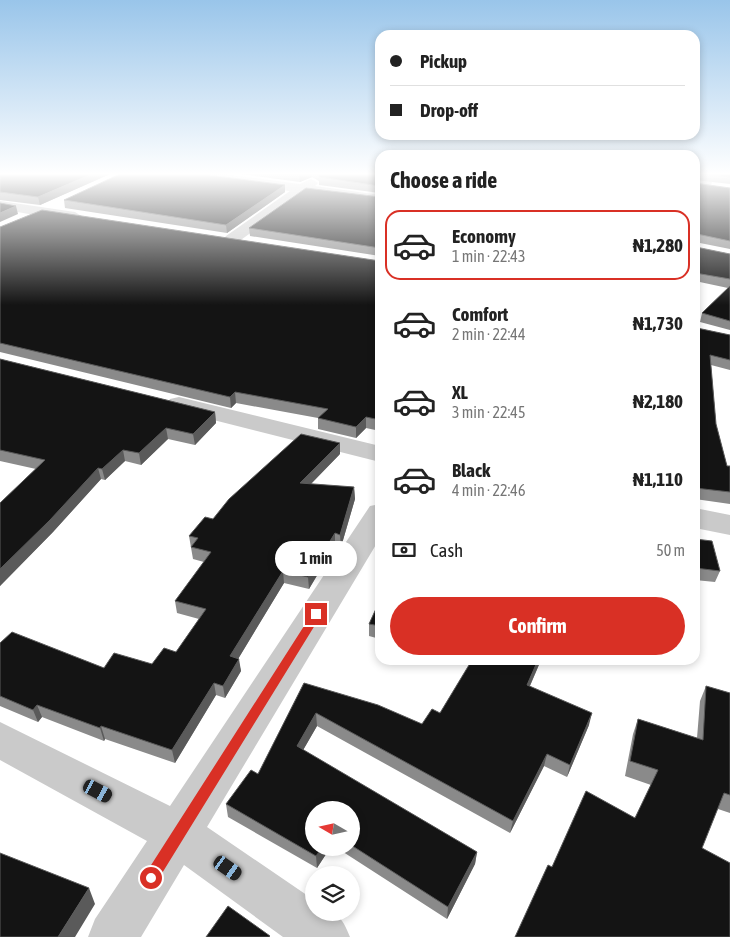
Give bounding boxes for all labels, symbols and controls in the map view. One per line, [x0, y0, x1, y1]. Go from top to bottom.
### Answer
text: Pickup [420, 50, 467, 72]
text: Drop-off [420, 99, 478, 121]
text: Choose a ride [390, 167, 497, 193]
icon: car [392, 223, 437, 268]
text: Economy [452, 225, 516, 247]
text: ₦1,280 [633, 234, 683, 256]
text: 1 min · 22:43 [452, 247, 525, 265]
icon: car [392, 301, 437, 346]
text: Comfort [452, 303, 508, 325]
text: ₦1,730 [633, 312, 683, 334]
text: 2 min · 22:44 [452, 325, 525, 343]
icon: car [392, 379, 437, 424]
text: XL [452, 381, 468, 403]
text: ₦2,180 [633, 390, 683, 412]
text: 3 min · 22:45 [452, 403, 525, 421]
icon: car [392, 457, 437, 502]
text: Black [452, 459, 490, 481]
text: ₦1,110 [633, 468, 683, 490]
text: 4 min · 22:46 [452, 481, 525, 499]
icon: cash [390, 536, 418, 564]
text: Cash [430, 539, 463, 561]
text: 50 m [656, 541, 685, 559]
callout: 1 min [275, 542, 357, 576]
text: 1 min [300, 549, 332, 567]
button: Confirm [390, 597, 685, 655]
route end [305, 603, 327, 625]
car [81, 777, 114, 805]
north arrow [305, 801, 360, 856]
map controls [305, 801, 360, 921]
car [211, 853, 244, 883]
button: layers [305, 866, 360, 921]
route start [140, 867, 162, 889]

